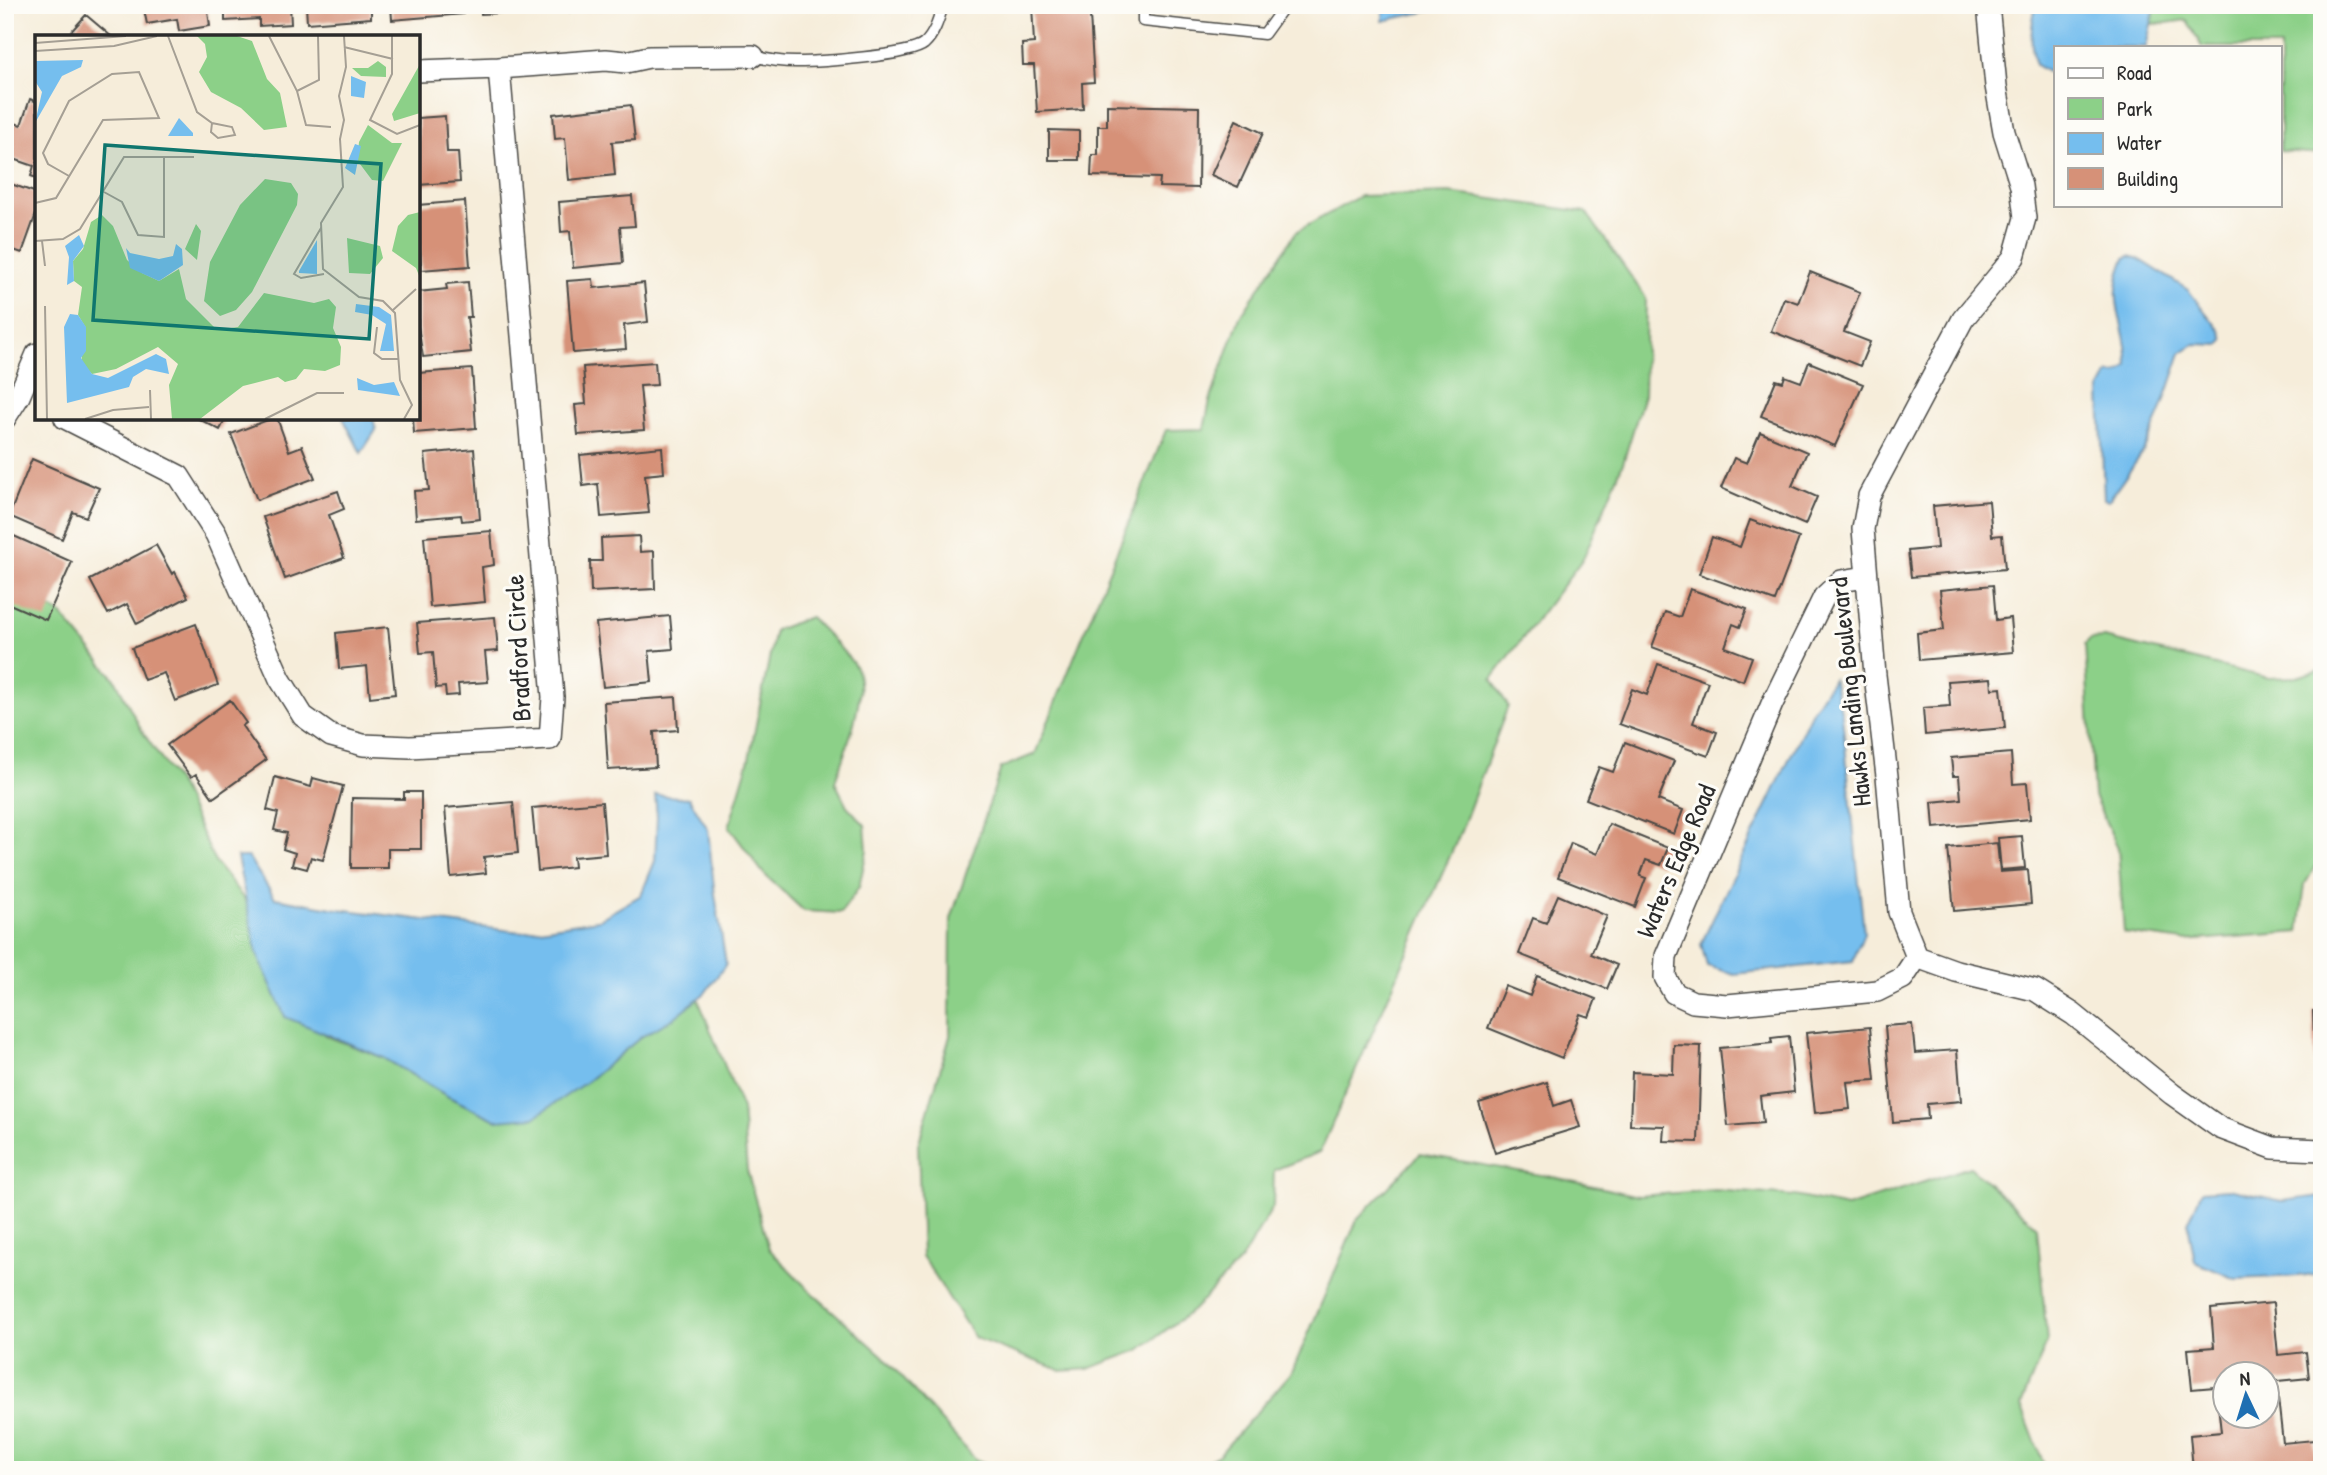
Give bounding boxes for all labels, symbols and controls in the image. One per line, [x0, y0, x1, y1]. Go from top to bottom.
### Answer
inset map [35, 35, 420, 420]
legend [2054, 46, 2282, 206]
text: Road [2117, 58, 2151, 87]
text: Park [2117, 94, 2152, 123]
text: Water [2117, 128, 2162, 157]
text: Building [2117, 164, 2178, 193]
street label: Bradford Circle [496, 574, 539, 722]
street label: Hawks Landing Boulevard [1820, 576, 1879, 808]
street label: Waters Edge Road [1627, 779, 1724, 943]
north arrow [2212, 1360, 2282, 1430]
text: N [2239, 1365, 2251, 1391]

